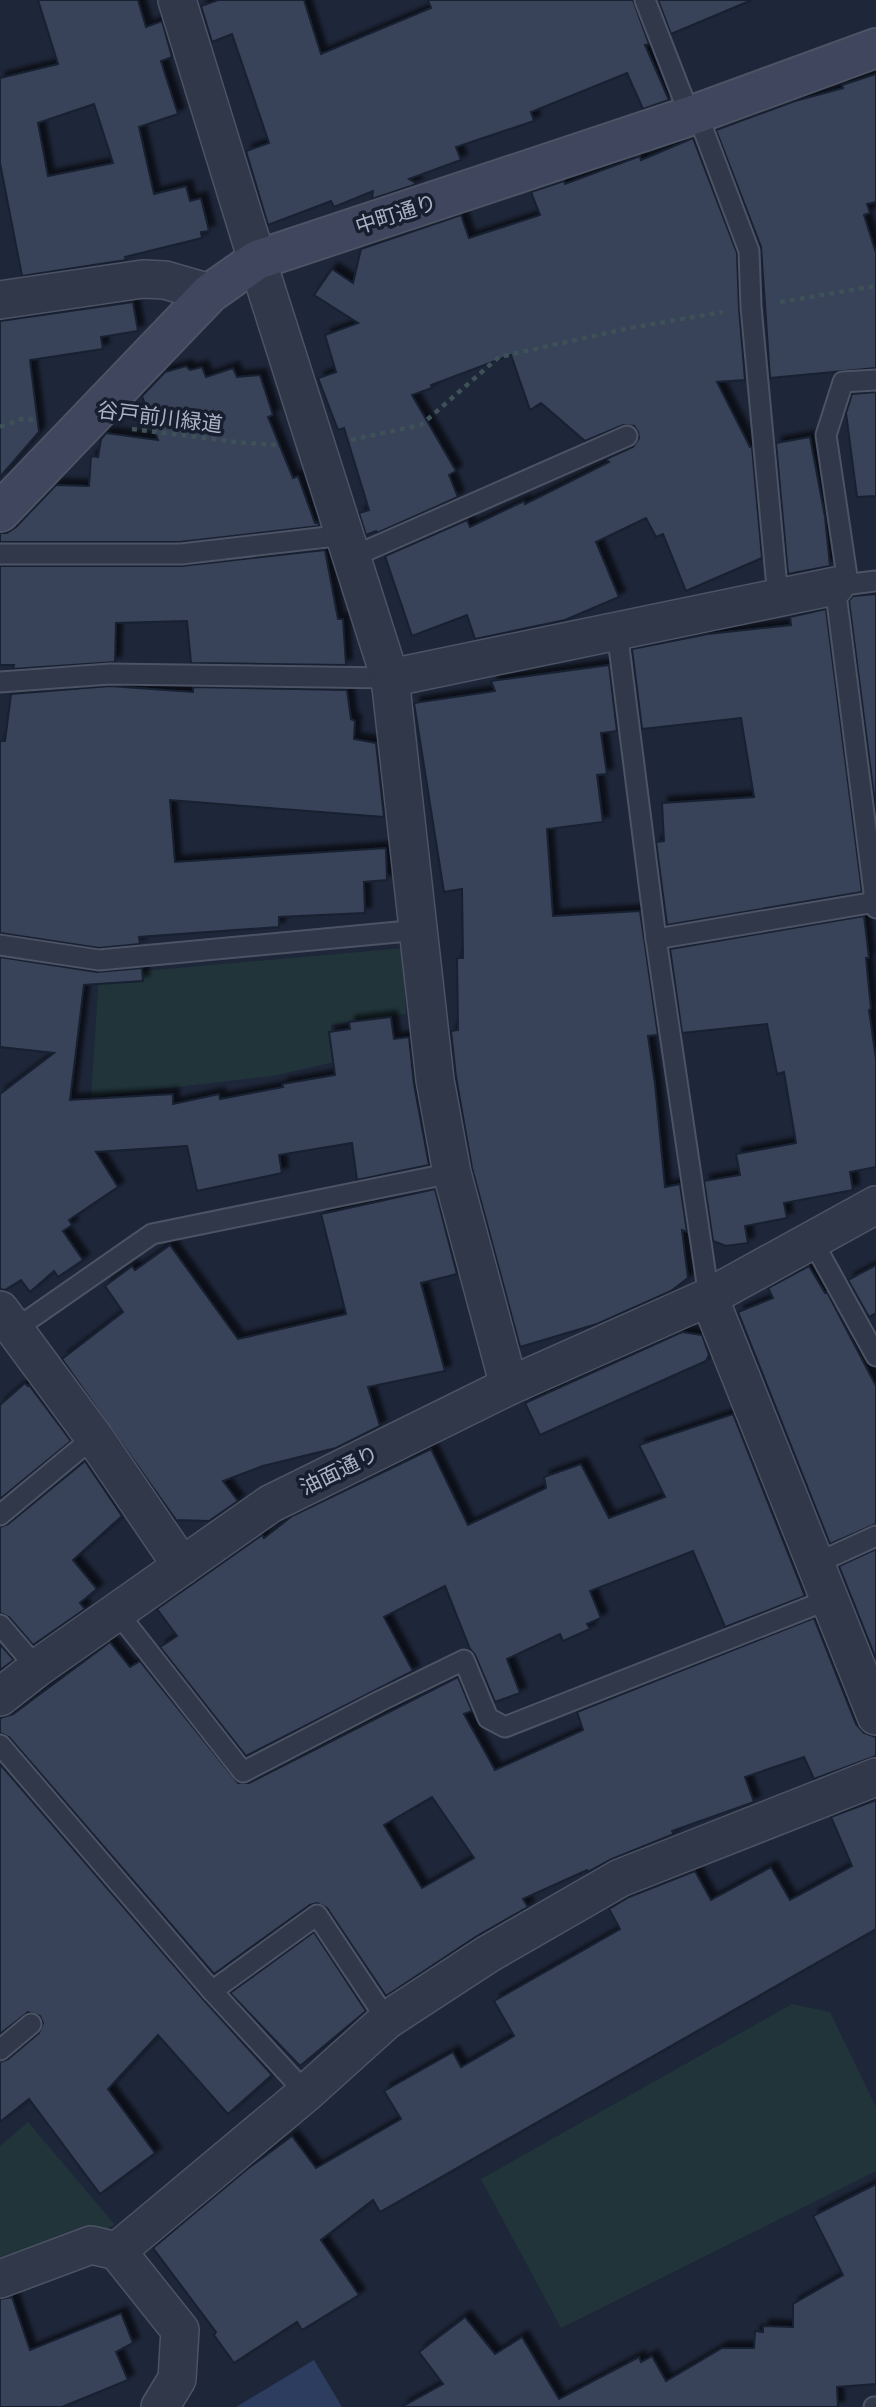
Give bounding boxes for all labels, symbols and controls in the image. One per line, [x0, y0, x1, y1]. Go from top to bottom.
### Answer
street label: 中町通り [352, 187, 440, 241]
street label: 谷戸前川緑道 [96, 395, 224, 439]
street label: 油面通り [295, 1439, 383, 1501]

